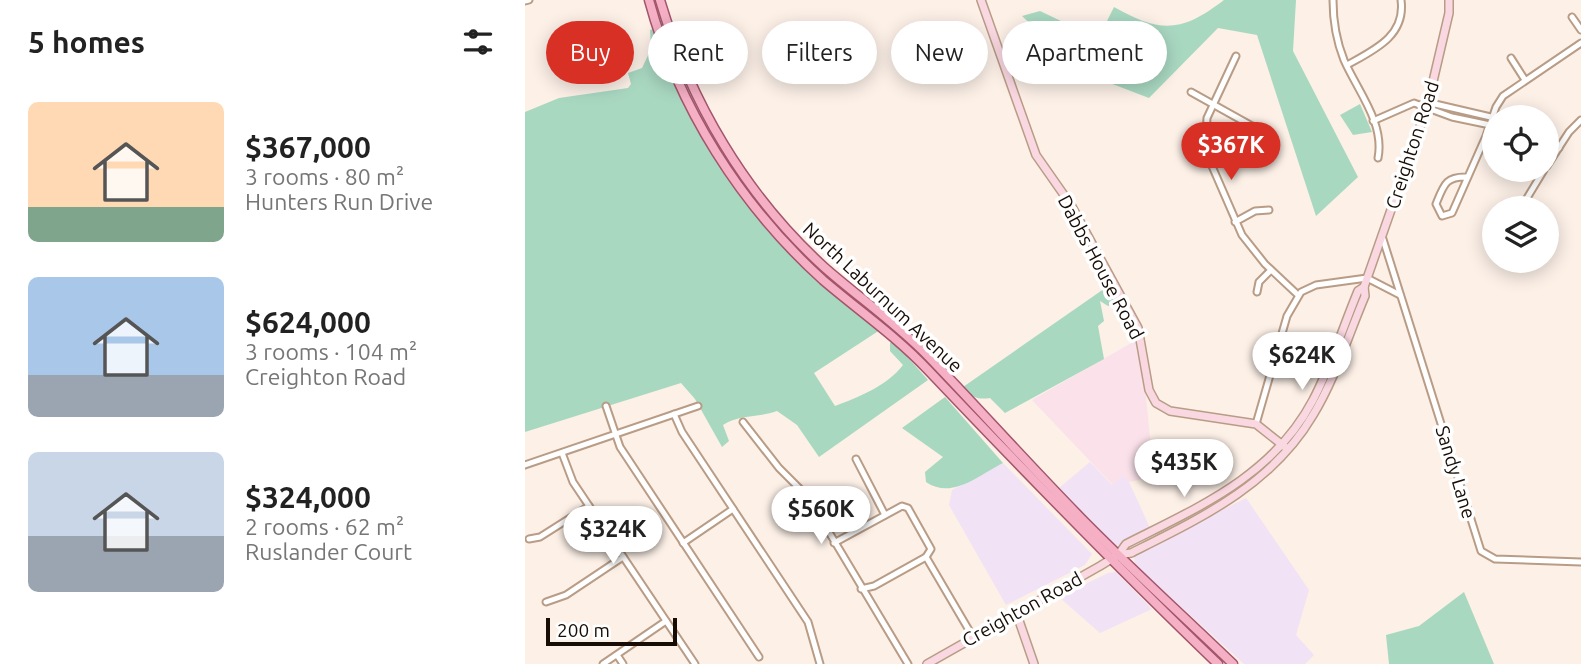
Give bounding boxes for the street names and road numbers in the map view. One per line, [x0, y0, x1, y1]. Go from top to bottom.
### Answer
street label: Creighton Road [1381, 78, 1443, 212]
street label: Dabbs House Road [1054, 191, 1148, 343]
street label: North Laburnum Avenue [799, 217, 967, 377]
street label: Sandy Lane [1431, 423, 1481, 521]
street label: Creighton Road [958, 567, 1086, 651]

